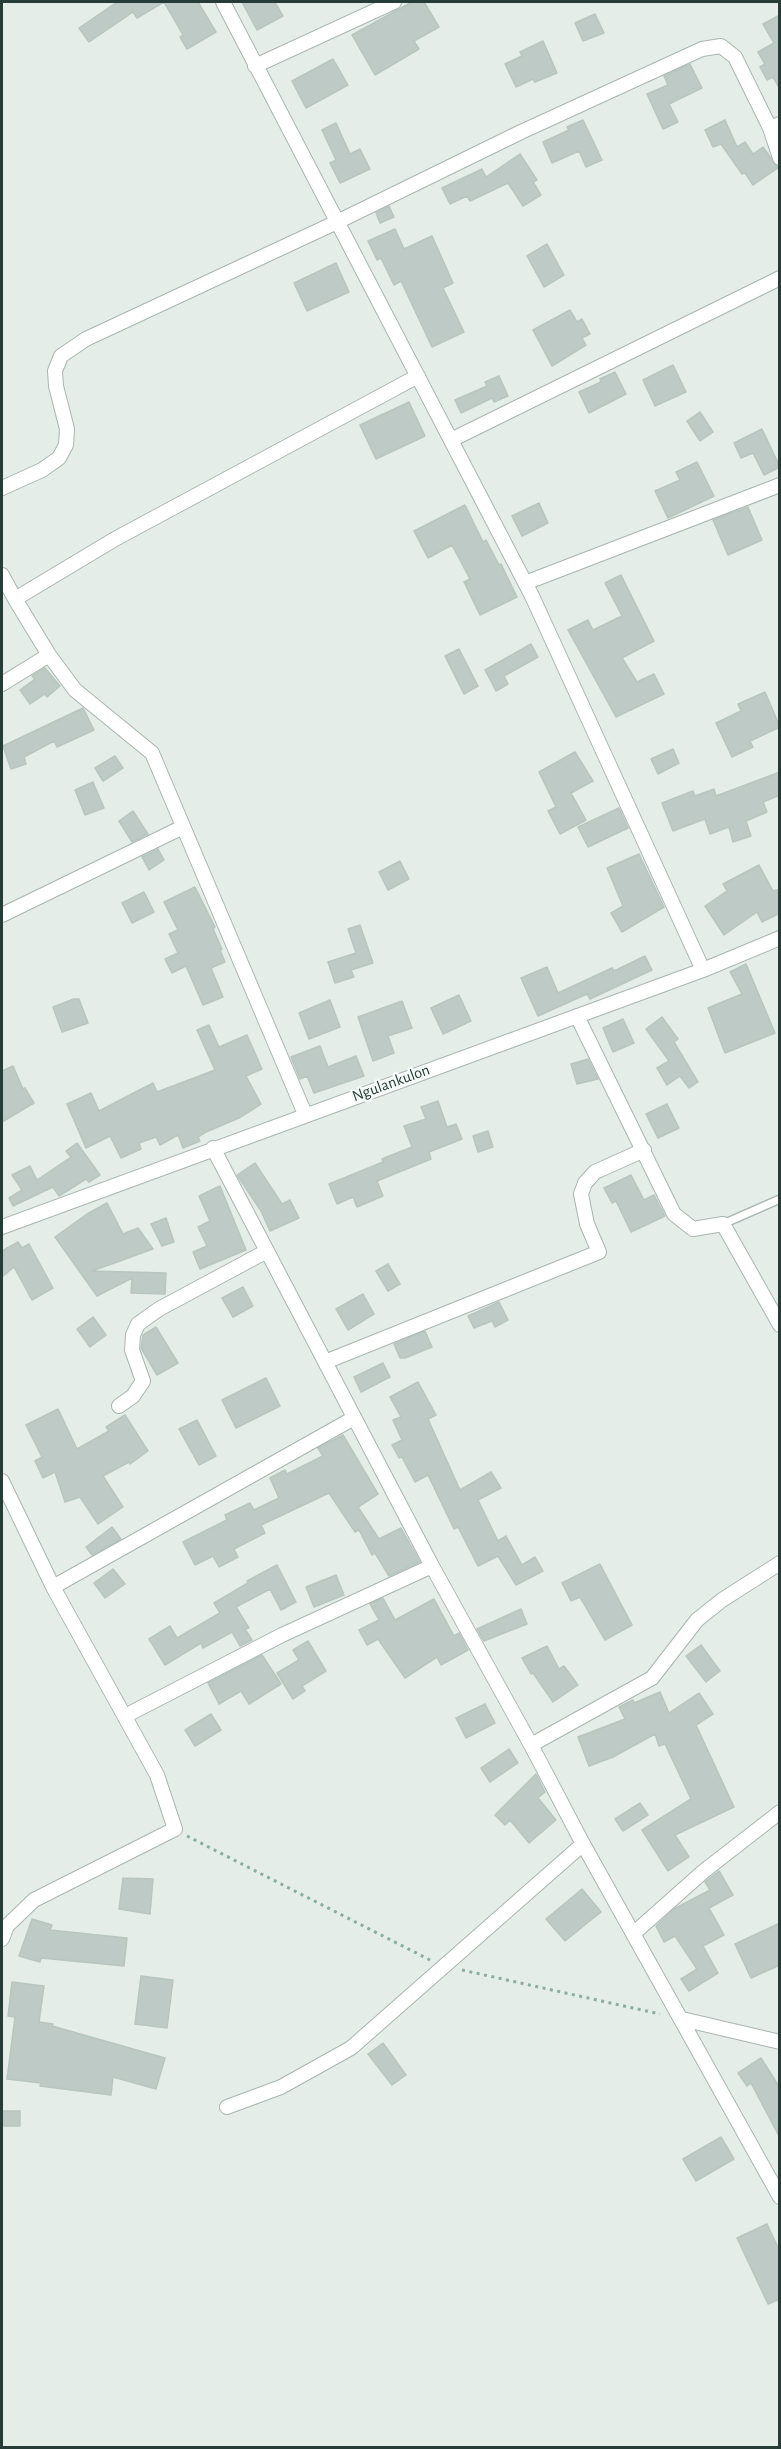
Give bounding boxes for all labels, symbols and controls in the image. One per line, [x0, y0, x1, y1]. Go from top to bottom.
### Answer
street label: Ngulankulon [350, 1060, 432, 1106]

